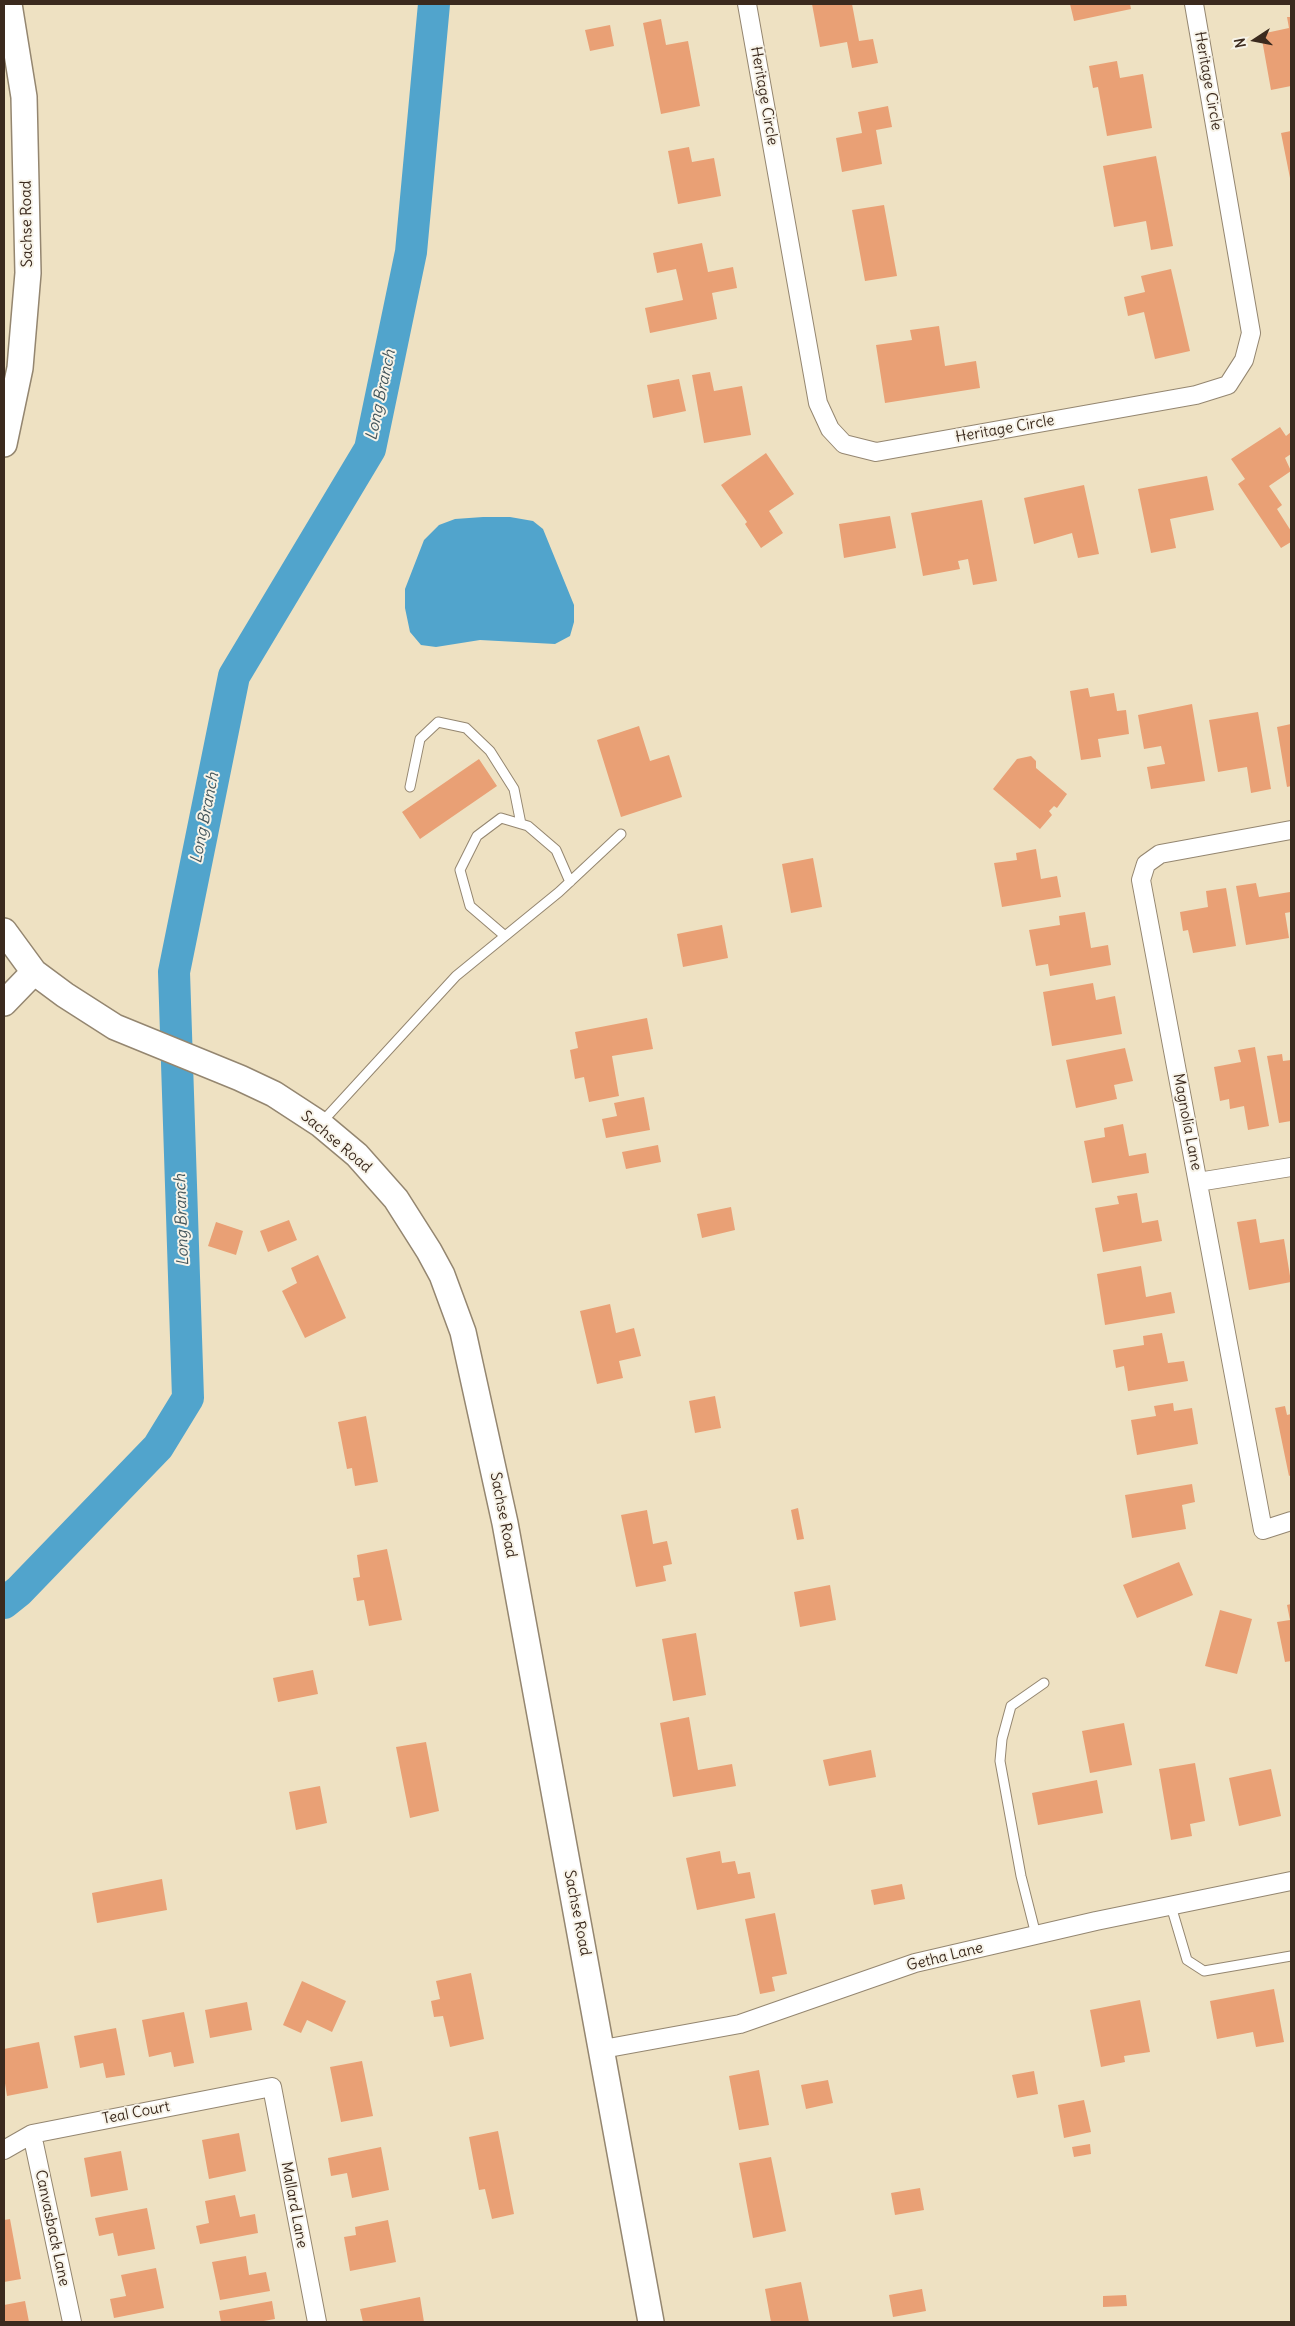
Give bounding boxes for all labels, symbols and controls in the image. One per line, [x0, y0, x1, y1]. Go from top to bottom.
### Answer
north arrow [1230, 15, 1280, 65]
street label: Heritage Circle [1190, 30, 1226, 132]
text: N [1231, 36, 1250, 49]
street label: Heritage Circle [746, 45, 782, 147]
street label: Sachse Road [17, 180, 37, 268]
water label: Long Branch [362, 348, 400, 442]
street label: Heritage Circle [954, 411, 1056, 447]
water label: Long Branch [187, 771, 223, 865]
street label: Magnolia Lane [1169, 1072, 1205, 1172]
street label: Sachse Road [297, 1107, 375, 1177]
water label: Long Branch [171, 1174, 193, 1266]
street label: Sachse Road [486, 1471, 520, 1559]
street label: Sachse Road [560, 1869, 594, 1957]
street label: Getha Lane [905, 1939, 985, 1975]
street label: Teal Court [101, 2098, 171, 2128]
street label: Mallard Lane [277, 2160, 311, 2250]
street label: Canvasback Lane [31, 2168, 73, 2288]

